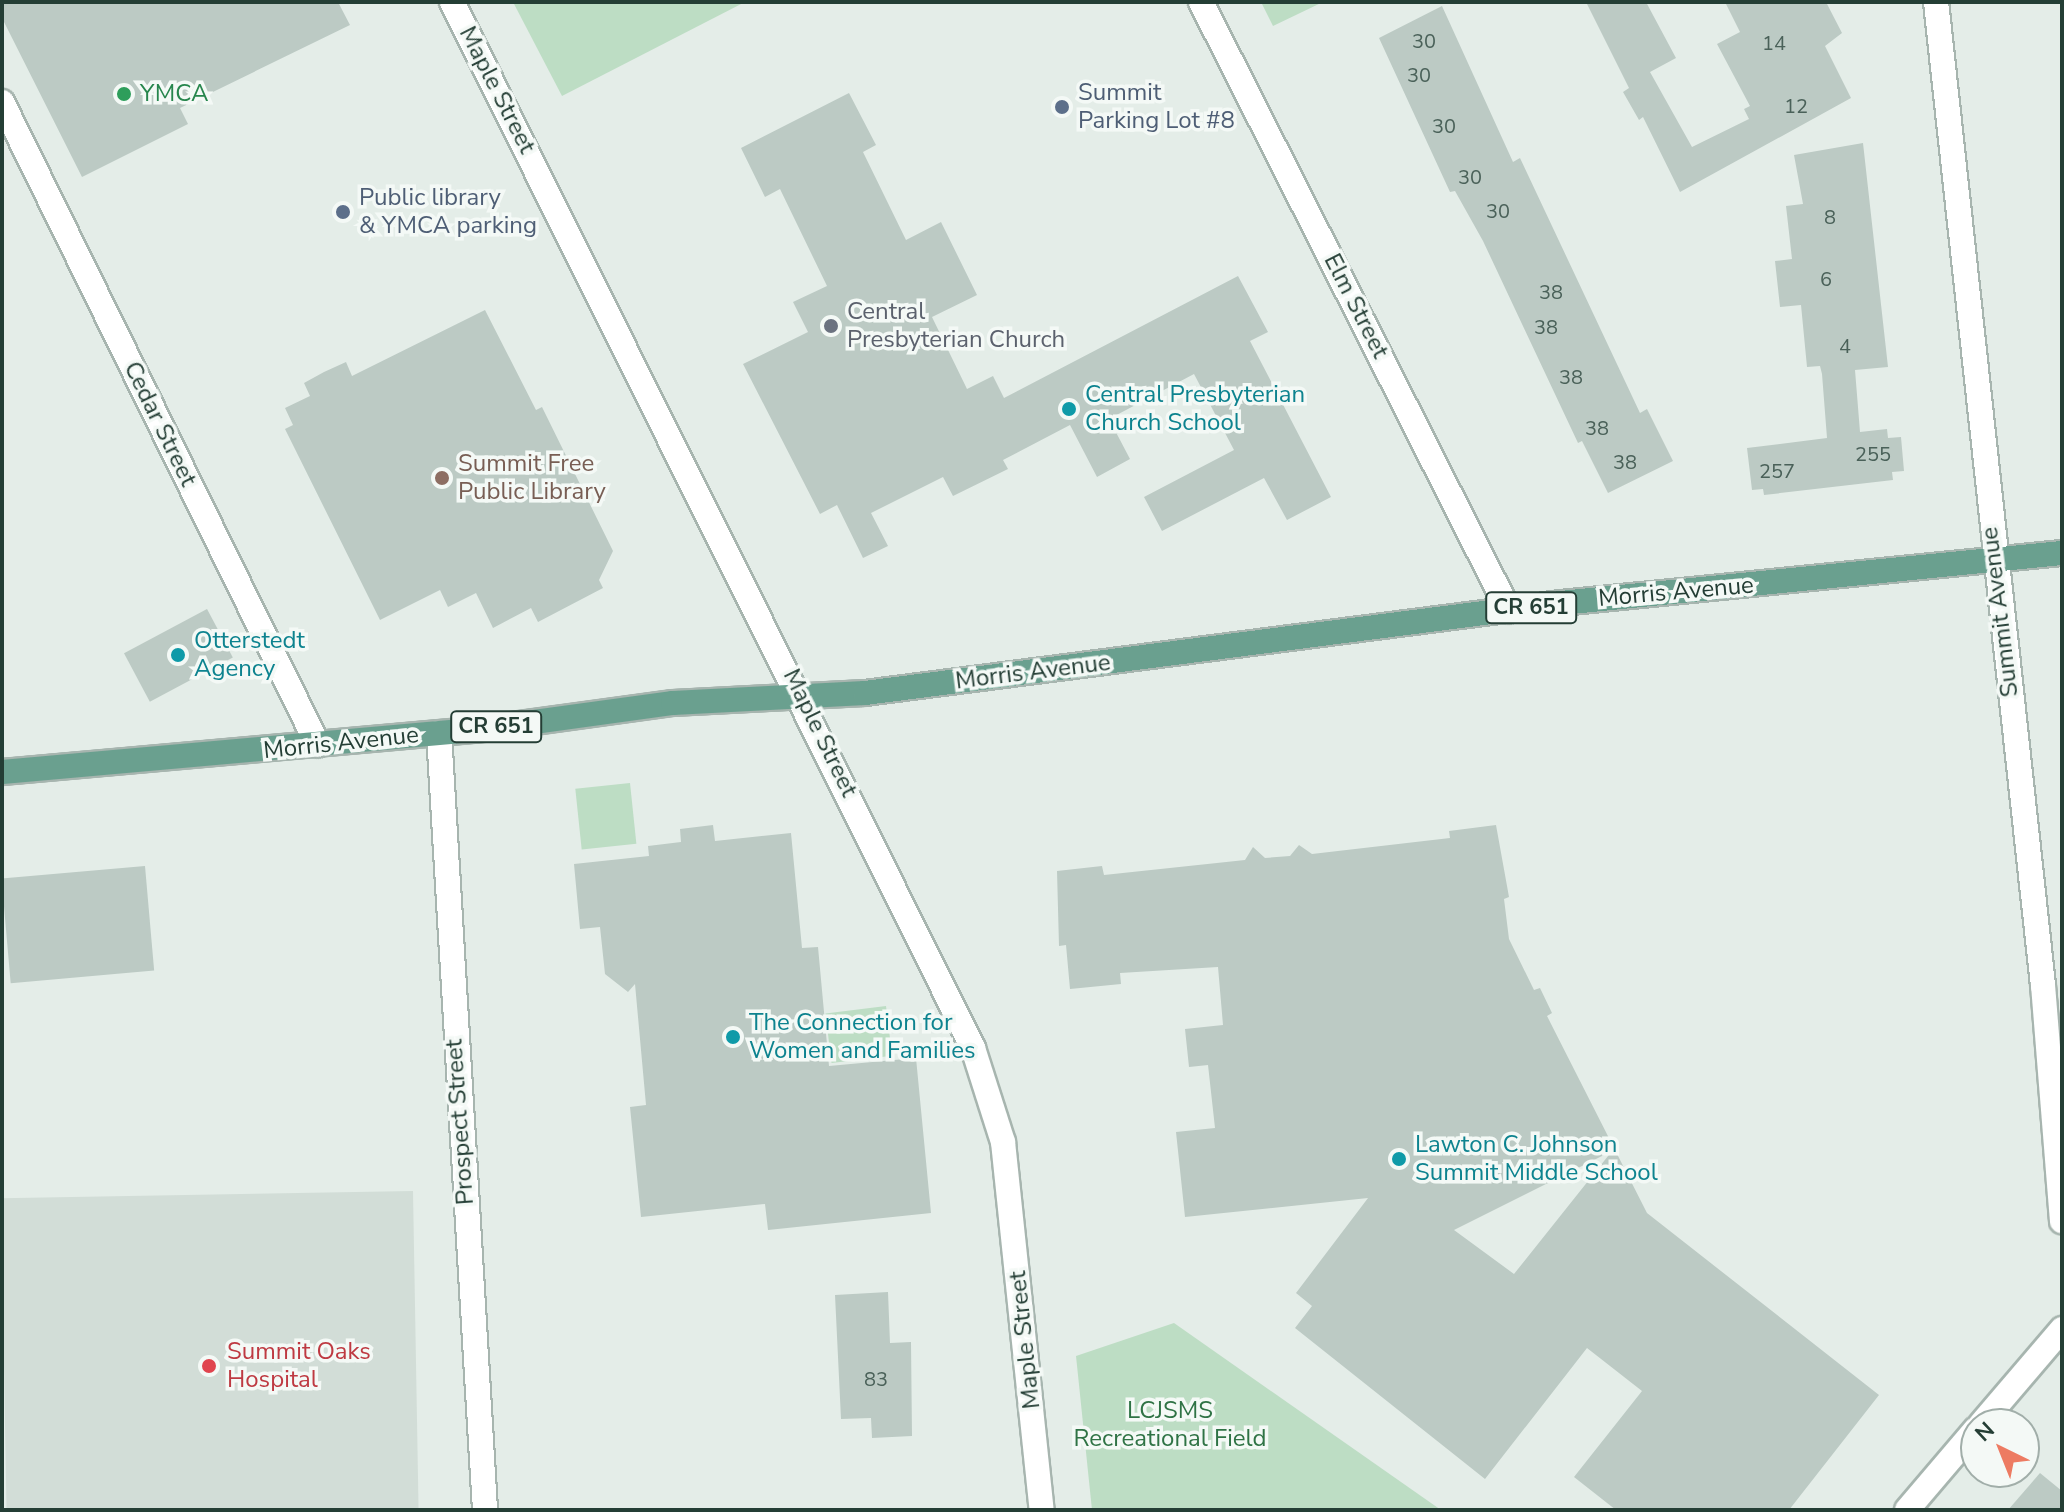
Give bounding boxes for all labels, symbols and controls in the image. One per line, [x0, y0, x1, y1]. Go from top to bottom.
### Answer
street label: Maple Street [453, 22, 541, 158]
house number: 30 [1412, 29, 1436, 53]
house number: 14 [1762, 31, 1786, 55]
house number: 30 [1407, 63, 1431, 87]
place label: Summit Parking Lot #8 [1078, 79, 1235, 135]
place label: YMCA [140, 80, 208, 108]
marker: YMCA [115, 85, 133, 103]
house number: 12 [1784, 94, 1808, 118]
marker: Summit Parking Lot #8 [1053, 98, 1071, 116]
house number: 30 [1432, 114, 1456, 138]
house number: 30 [1458, 165, 1482, 189]
place label: Public library & YMCA parking [359, 184, 537, 240]
house number: 30 [1486, 199, 1510, 223]
marker: Public library & YMCA parking [334, 203, 352, 221]
house number: 8 [1824, 205, 1836, 229]
street label: Elm Street [1317, 249, 1395, 363]
house number: 6 [1820, 267, 1832, 291]
house number: 38 [1539, 280, 1563, 304]
place label: Central Presbyterian Church [847, 298, 1065, 354]
house number: 38 [1534, 315, 1558, 339]
marker: Central Presbyterian Church [822, 317, 840, 335]
house number: 4 [1839, 334, 1851, 358]
street label: Cedar Street [117, 357, 203, 491]
house number: 38 [1559, 365, 1583, 389]
place label: Central Presbyterian Church School [1085, 381, 1305, 437]
marker: Central Presbyterian Church School [1060, 400, 1078, 418]
house number: 38 [1585, 416, 1609, 440]
house number: 255 [1855, 442, 1891, 466]
place label: Summit Free Public Library [458, 450, 606, 506]
house number: 38 [1613, 450, 1637, 474]
house number: 257 [1759, 459, 1795, 483]
marker: Summit Free Public Library [433, 469, 451, 487]
street label: Summit Avenue [1975, 525, 2025, 699]
street label: Morris Avenue [1597, 571, 1755, 613]
road number: CR 651 [1485, 590, 1577, 626]
place label: Otterstedt Agency [194, 627, 305, 683]
marker: Otterstedt Agency [169, 646, 187, 664]
street label: Morris Avenue [954, 648, 1112, 696]
street label: Maple Street [777, 664, 863, 802]
road number: CR 651 [450, 709, 542, 745]
street label: Morris Avenue [262, 721, 420, 765]
place label: The Connection for Women and Families [749, 1009, 975, 1065]
marker: The Connection for Women and Families [724, 1028, 742, 1046]
street label: Prospect Street [440, 1038, 480, 1206]
place label: Lawton C. Johnson Summit Middle School [1415, 1131, 1658, 1187]
marker: Lawton C. Johnson Summit Middle School [1390, 1150, 1408, 1168]
street label: Maple Street [1003, 1270, 1047, 1410]
place label: Summit Oaks Hospital [227, 1338, 371, 1394]
marker: Summit Oaks Hospital [198, 1355, 220, 1377]
house number: 83 [864, 1367, 888, 1391]
park label: LCJSMS Recreational Field [1074, 1397, 1266, 1453]
north arrow [1960, 1408, 2040, 1488]
text: N [1969, 1415, 2001, 1448]

